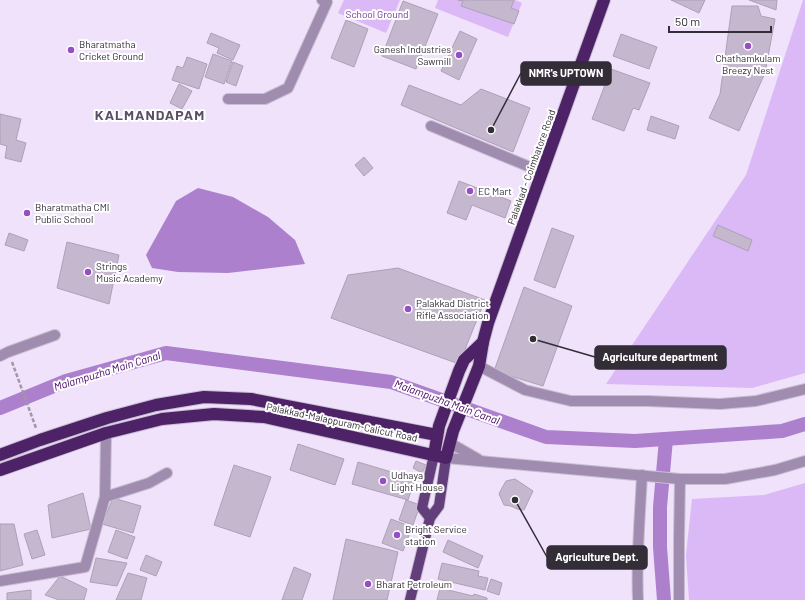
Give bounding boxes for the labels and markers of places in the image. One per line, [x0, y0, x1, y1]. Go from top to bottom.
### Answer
place label: Bharatmatha Cricket Ground [79, 38, 144, 62]
marker: Chathamkulam Breezy Nest [743, 41, 753, 51]
place label: Ganesh Industries Sawmill [374, 43, 451, 67]
marker: Bharatmatha Cricket Ground [66, 45, 76, 55]
marker: Ganesh Industries Sawmill [454, 50, 464, 60]
place label: Chathamkulam Breezy Nest [716, 52, 780, 76]
callout: NMR's UPTOWN [521, 62, 611, 85]
place label: EC Mart [478, 185, 512, 197]
marker: EC Mart [465, 186, 475, 196]
place label: Bharatmatha CMI Public School [35, 201, 109, 225]
marker: Bharatmatha CMI Public School [22, 208, 32, 218]
place label: Strings Music Academy [96, 260, 163, 284]
marker: Strings Music Academy [83, 267, 93, 277]
place label: Palakkad District Rifle Association [416, 297, 489, 321]
marker: Palakkad District Rifle Association [403, 304, 413, 314]
callout: Agriculture department [595, 346, 726, 369]
place label: Udhaya Light House [391, 469, 443, 493]
marker: Udhaya Light House [378, 476, 388, 486]
place label: Bright Service station [405, 523, 467, 547]
marker: Bright Service station [392, 530, 402, 540]
callout: Agriculture Dept. [547, 546, 647, 569]
place label: Bharat Petroleum [376, 578, 452, 590]
marker: Bharat Petroleum [363, 579, 373, 589]

